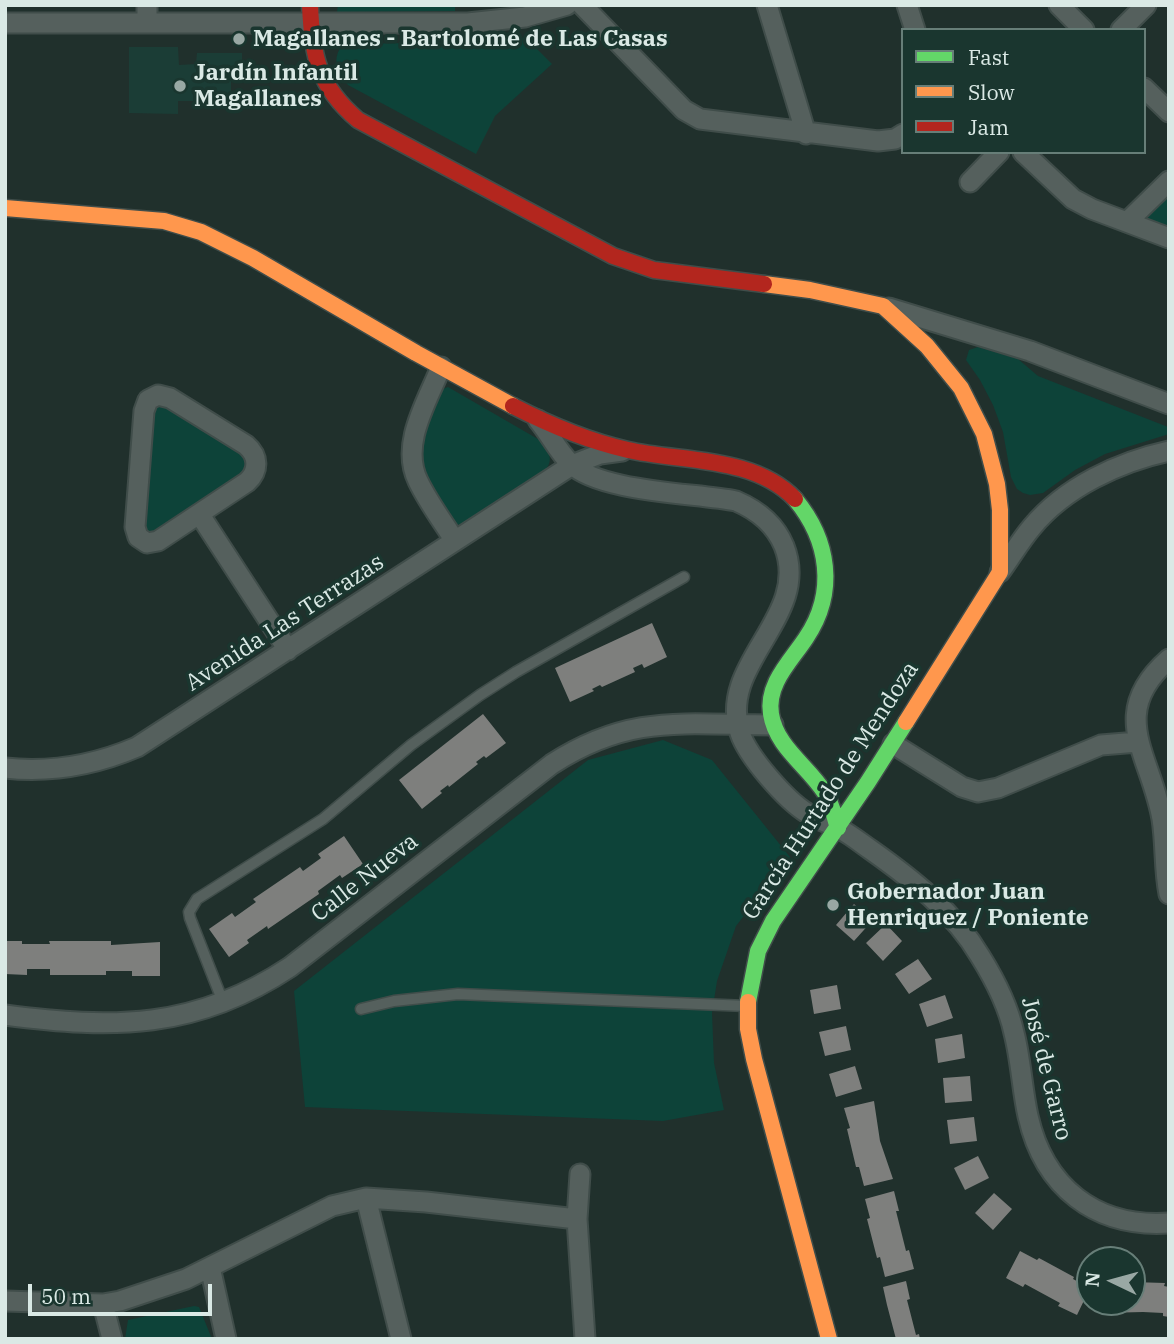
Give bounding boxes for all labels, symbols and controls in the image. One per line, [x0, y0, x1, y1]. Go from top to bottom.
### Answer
place label: Magallanes - Bartolomé de Las Casas [253, 25, 668, 53]
legend [901, 28, 1146, 154]
marker: Magallanes - Bartolomé de Las Casas [231, 31, 247, 47]
text: Fast [968, 43, 1009, 71]
place label: Jardín Infantil Magallanes [194, 59, 358, 113]
marker: Jardín Infantil Magallanes [172, 78, 188, 94]
text: Slow [968, 78, 1015, 106]
text: Jam [968, 113, 1009, 141]
street label: Avenida Las Terrazas [181, 549, 389, 697]
street label: García Hurtado de Mendoza [737, 657, 925, 925]
street label: Calle Nueva [306, 828, 424, 928]
place label: Gobernador Juan Henriquez / Poniente [847, 878, 1089, 932]
marker: Gobernador Juan Henriquez / Poniente [825, 897, 841, 913]
street label: José de Garro [1015, 995, 1077, 1143]
north arrow [1076, 1246, 1146, 1316]
scale bar [32, 1270, 215, 1314]
text: N [1079, 1271, 1105, 1288]
text: 50 m [41, 1282, 91, 1310]

